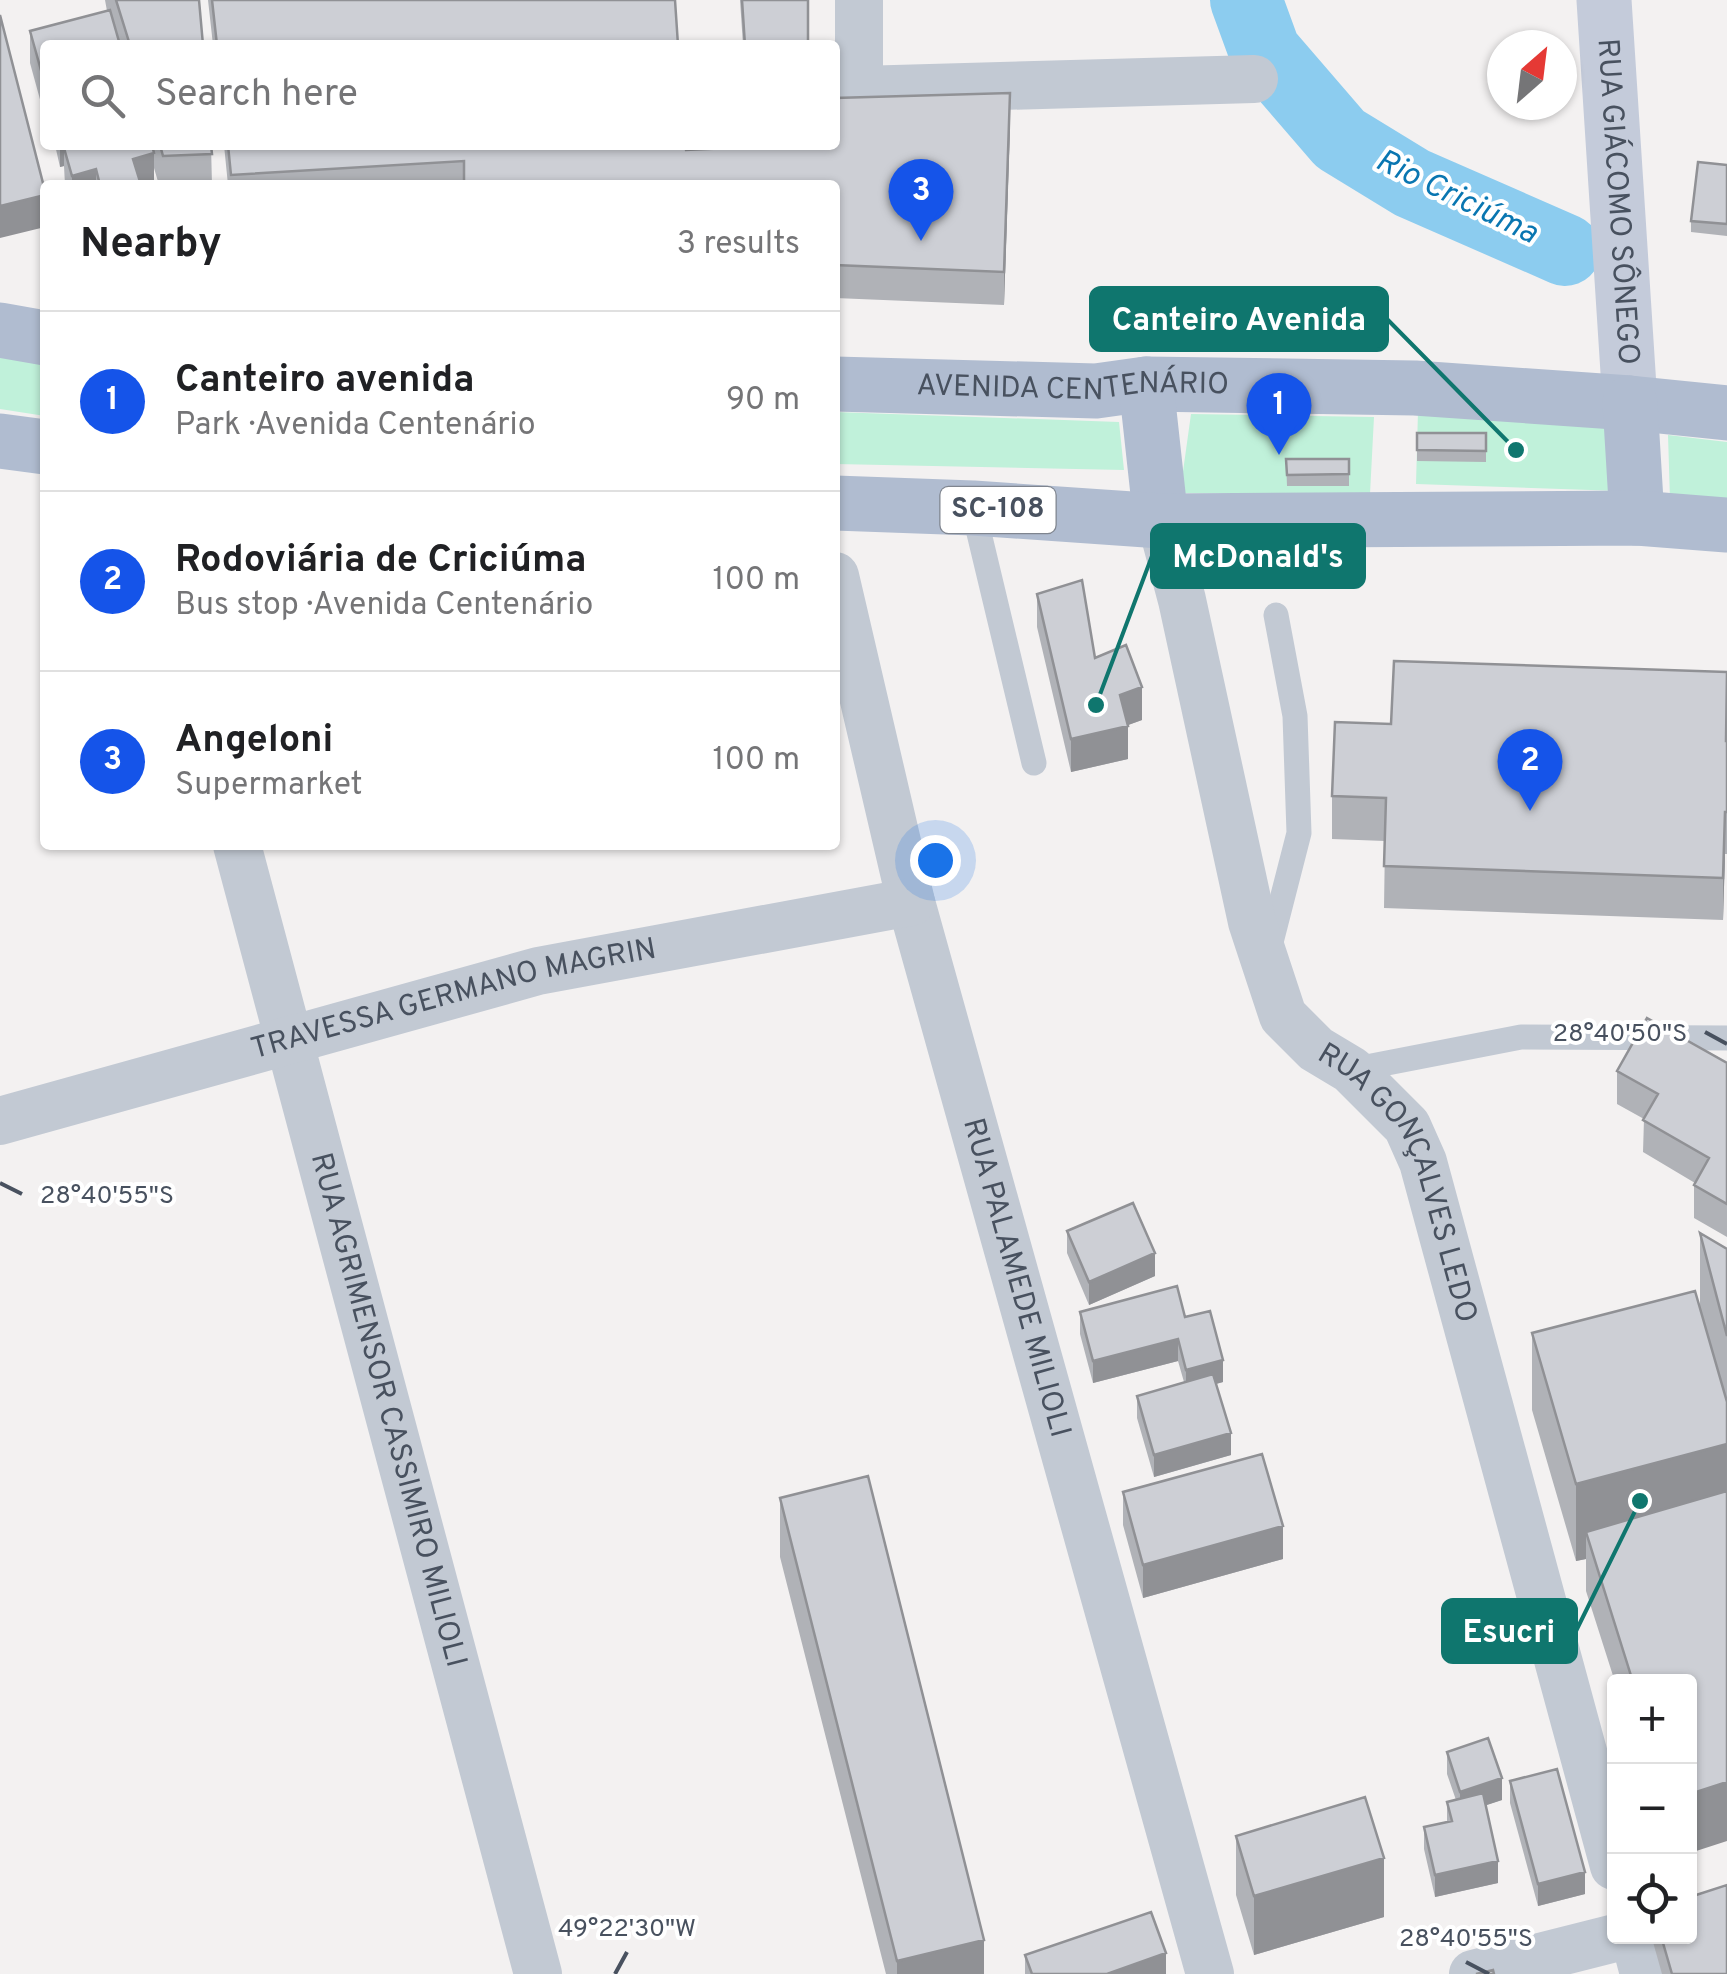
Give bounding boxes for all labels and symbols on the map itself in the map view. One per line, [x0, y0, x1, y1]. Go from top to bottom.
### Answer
north arrow [1487, 30, 1577, 120]
street label: RUA GIÁCOMO SÔNEGO [1588, 37, 1646, 366]
water label: Rio Criciúma [1368, 142, 1544, 255]
pin: 3 [888, 158, 954, 241]
callout: Canteiro Avenida [1091, 288, 1387, 350]
text: Canteiro Avenida [1112, 302, 1366, 342]
street label: AVENIDA CENTENÁRIO [916, 364, 1229, 410]
pin: 1 [1246, 372, 1312, 455]
road number: SC-108 [940, 487, 1056, 533]
callout: McDonald's [1152, 525, 1364, 587]
text: McDonald's [1172, 539, 1344, 579]
pin: 2 [1498, 728, 1562, 811]
your location [910, 835, 961, 886]
street label: TRAVESSA GERMANO MAGRIN [247, 931, 659, 1069]
text: 28°40'50"S [1553, 1019, 1687, 1051]
street label: RUA GONÇALVES LEDO [1311, 1036, 1484, 1327]
street label: RUA PALAMEDE MILIOLI [954, 1114, 1078, 1442]
street label: RUA AGRIMENSOR CASSIMIRO MILIOLI [301, 1149, 474, 1671]
text: 28°40'55"S [40, 1181, 174, 1213]
callout: Esucri [1443, 1600, 1576, 1662]
text: Esucri [1463, 1614, 1555, 1654]
text: 49°22'30"W [558, 1914, 696, 1946]
text: 28°40'55"S [1399, 1924, 1533, 1956]

